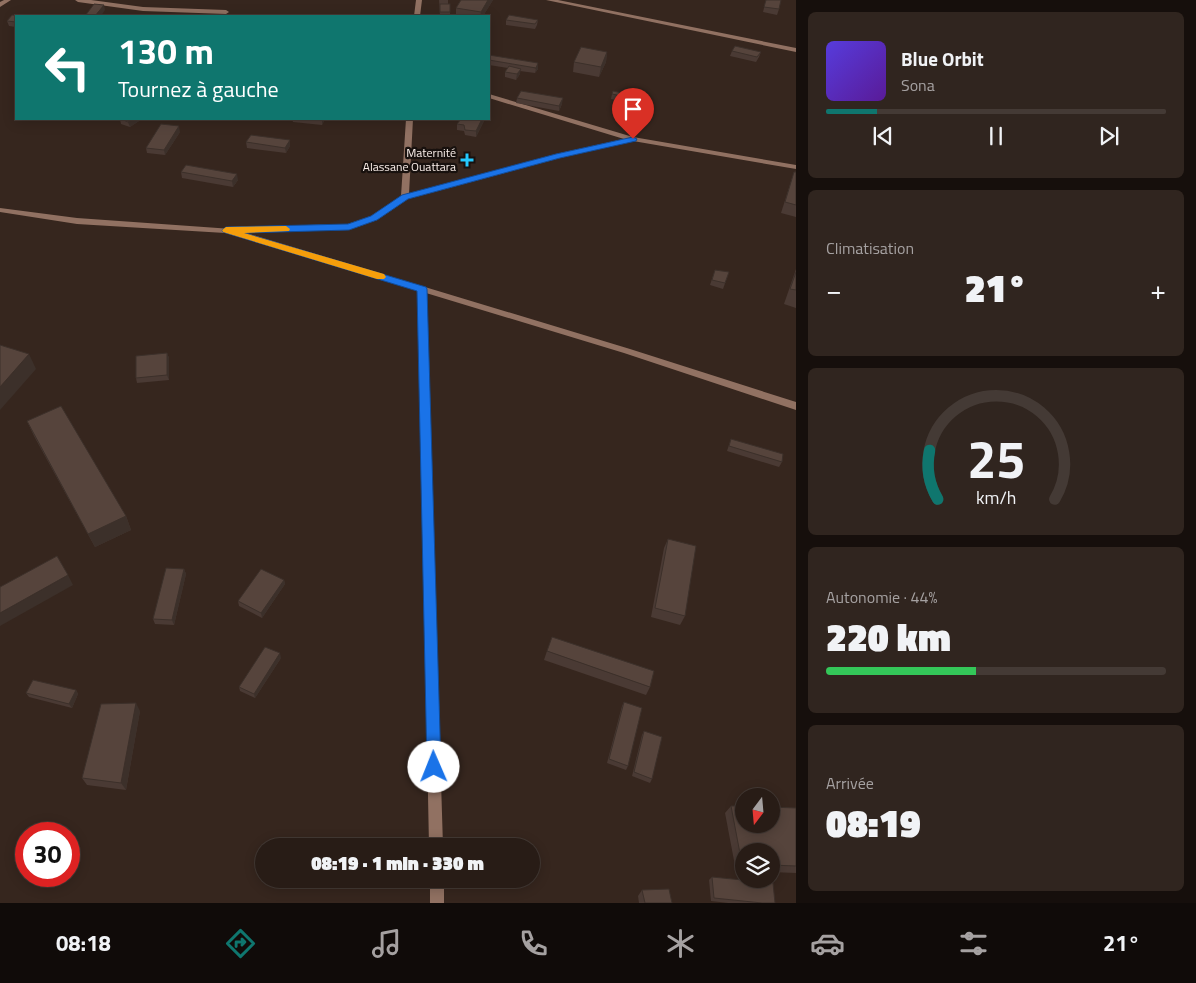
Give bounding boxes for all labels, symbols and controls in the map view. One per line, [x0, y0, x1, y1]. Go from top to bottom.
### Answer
text: 130 m [118, 24, 214, 78]
icon: left [35, 35, 100, 100]
text: Blue Orbit [901, 44, 984, 73]
text: Tournez à gauche [118, 72, 279, 106]
text: Sona [901, 73, 935, 97]
pin [612, 88, 654, 139]
icon: arrive [619, 95, 647, 123]
icon: previous [869, 122, 897, 150]
icon: pause [982, 122, 1010, 150]
icon: next [1095, 122, 1123, 150]
place label: Maternité Alassane Ouattara [363, 143, 456, 176]
marker: Maternité Alassane Ouattara [460, 153, 474, 167]
text: Climatisation [826, 236, 914, 260]
text: 21° [965, 259, 1027, 317]
text: − [826, 268, 842, 311]
text: + [1150, 268, 1166, 311]
text: 25 [967, 419, 1025, 498]
text: km/h [976, 484, 1016, 511]
text: Autonomie · 44% [826, 585, 938, 609]
text: 220 km [826, 608, 951, 666]
position arrow [407, 740, 459, 792]
text: Arrivée [826, 771, 874, 795]
north arrow [735, 788, 780, 832]
map controls [735, 788, 780, 888]
text: 08:19 [826, 794, 921, 852]
speed limit sign: 30 [15, 822, 80, 887]
button: layers [735, 843, 780, 888]
text: 08:19 · 1 min · 330 m [311, 848, 484, 877]
text: 08:18 [56, 926, 111, 960]
icon: directions [223, 926, 258, 961]
icon: music [369, 926, 404, 961]
icon: phone [516, 926, 551, 961]
icon: climate [663, 926, 698, 961]
icon: car [810, 926, 845, 961]
icon: filters [956, 926, 991, 961]
text: 21° [1103, 926, 1140, 960]

